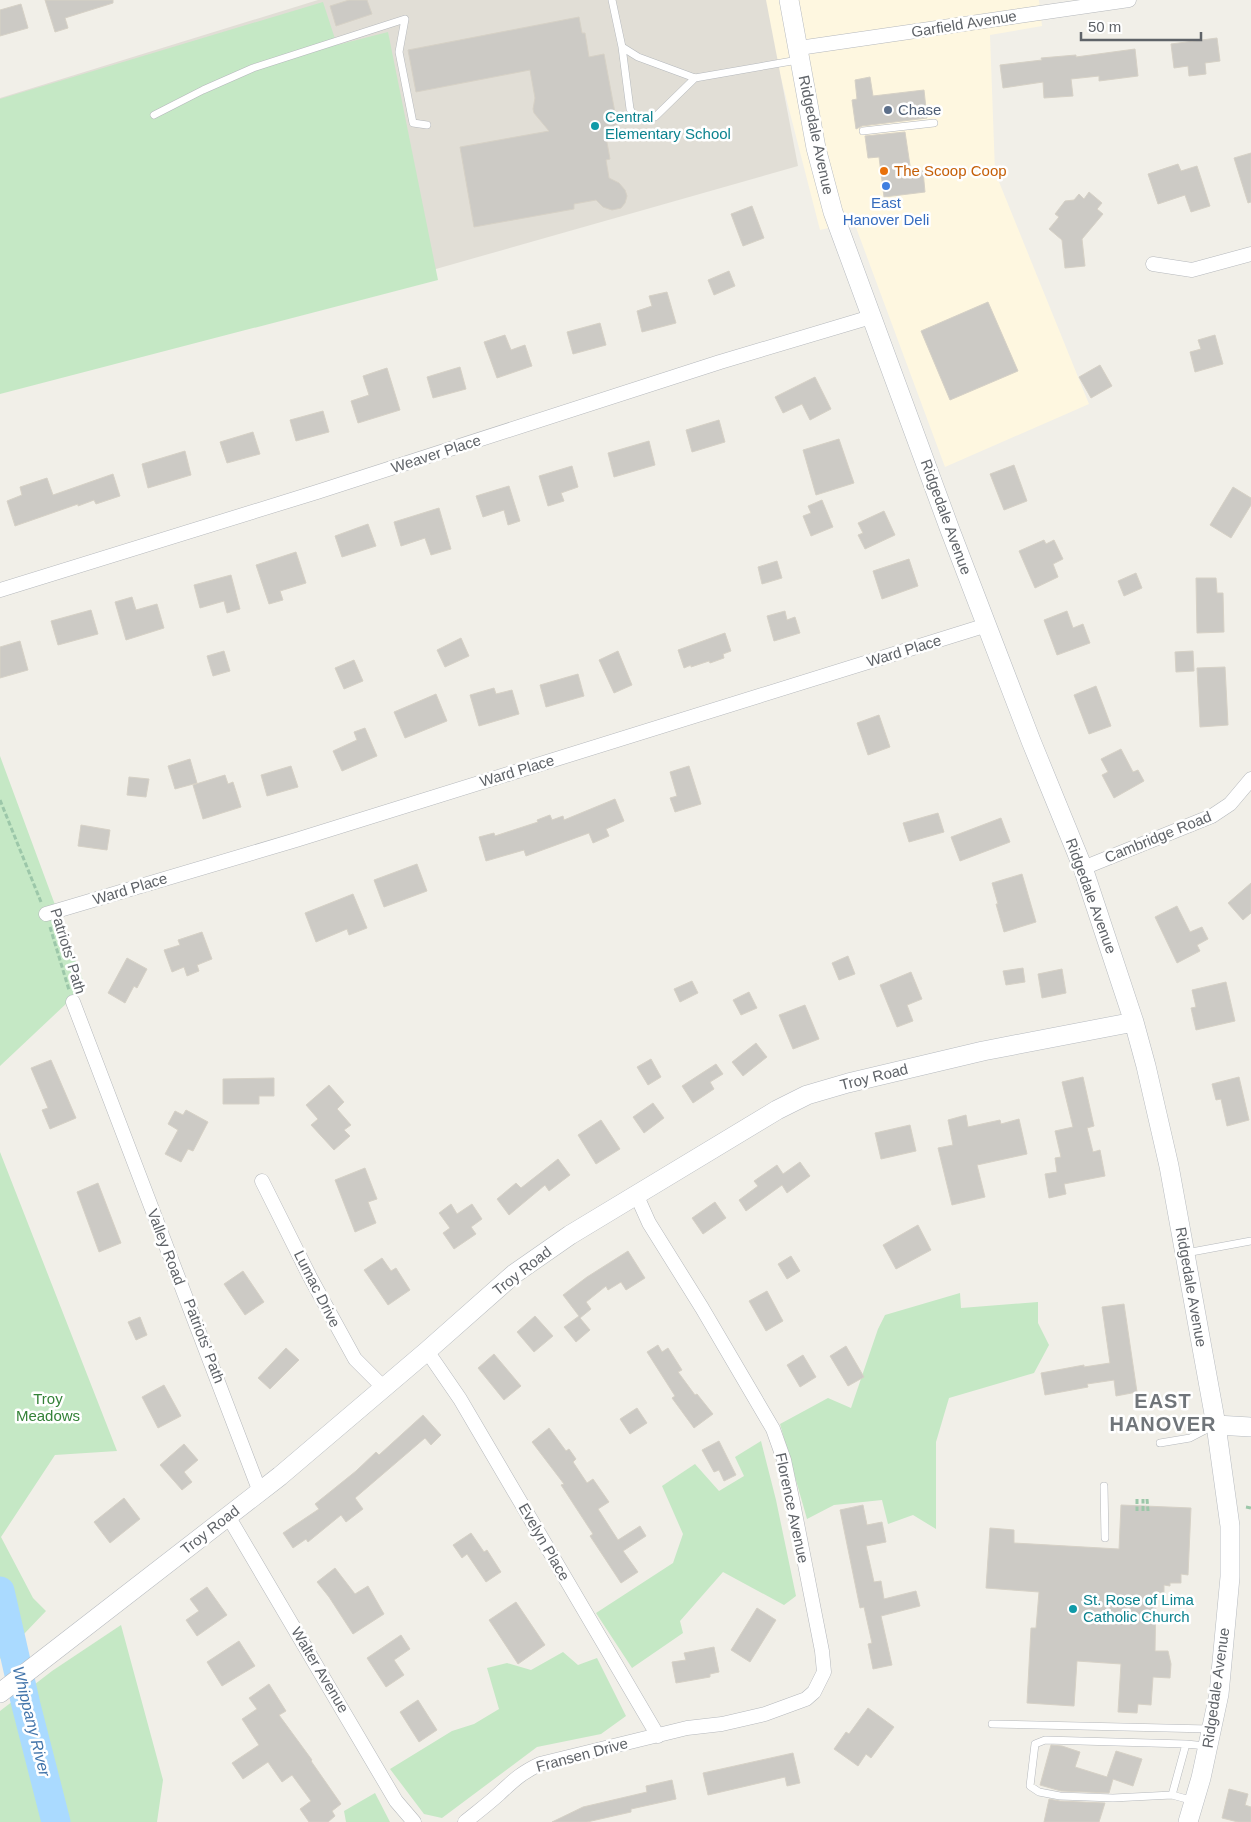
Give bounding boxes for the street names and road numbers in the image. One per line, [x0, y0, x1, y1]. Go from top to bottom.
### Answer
street label: Garfield Avenue [910, 7, 1018, 40]
street label: Ridgedale Avenue [796, 74, 837, 196]
street label: Weaver Place [389, 431, 483, 476]
street label: Ridgedale Avenue [918, 457, 975, 577]
street label: Ward Place [865, 631, 943, 670]
street label: Ward Place [478, 751, 556, 790]
street label: Cambridge Road [1102, 807, 1214, 866]
street label: Ridgedale Avenue [1063, 836, 1120, 956]
street label: Ward Place [91, 869, 169, 908]
street label: Patriots' Path [47, 906, 90, 996]
street label: Troy Road [838, 1060, 910, 1093]
street label: Valley Road [144, 1207, 189, 1287]
street label: Ridgedale Avenue [1173, 1226, 1210, 1348]
street label: Troy Road [489, 1243, 554, 1299]
street label: Lumac Drive [291, 1247, 344, 1330]
street label: Patriots' Path [181, 1296, 228, 1385]
street label: Florence Avenue [772, 1451, 812, 1565]
street label: Evelyn Place [515, 1500, 573, 1584]
street label: Troy Road [177, 1502, 242, 1558]
street label: Walter Avenue [288, 1624, 353, 1716]
street label: Ridgedale Avenue [1199, 1627, 1232, 1749]
street label: Fransen Drive [534, 1734, 630, 1775]

